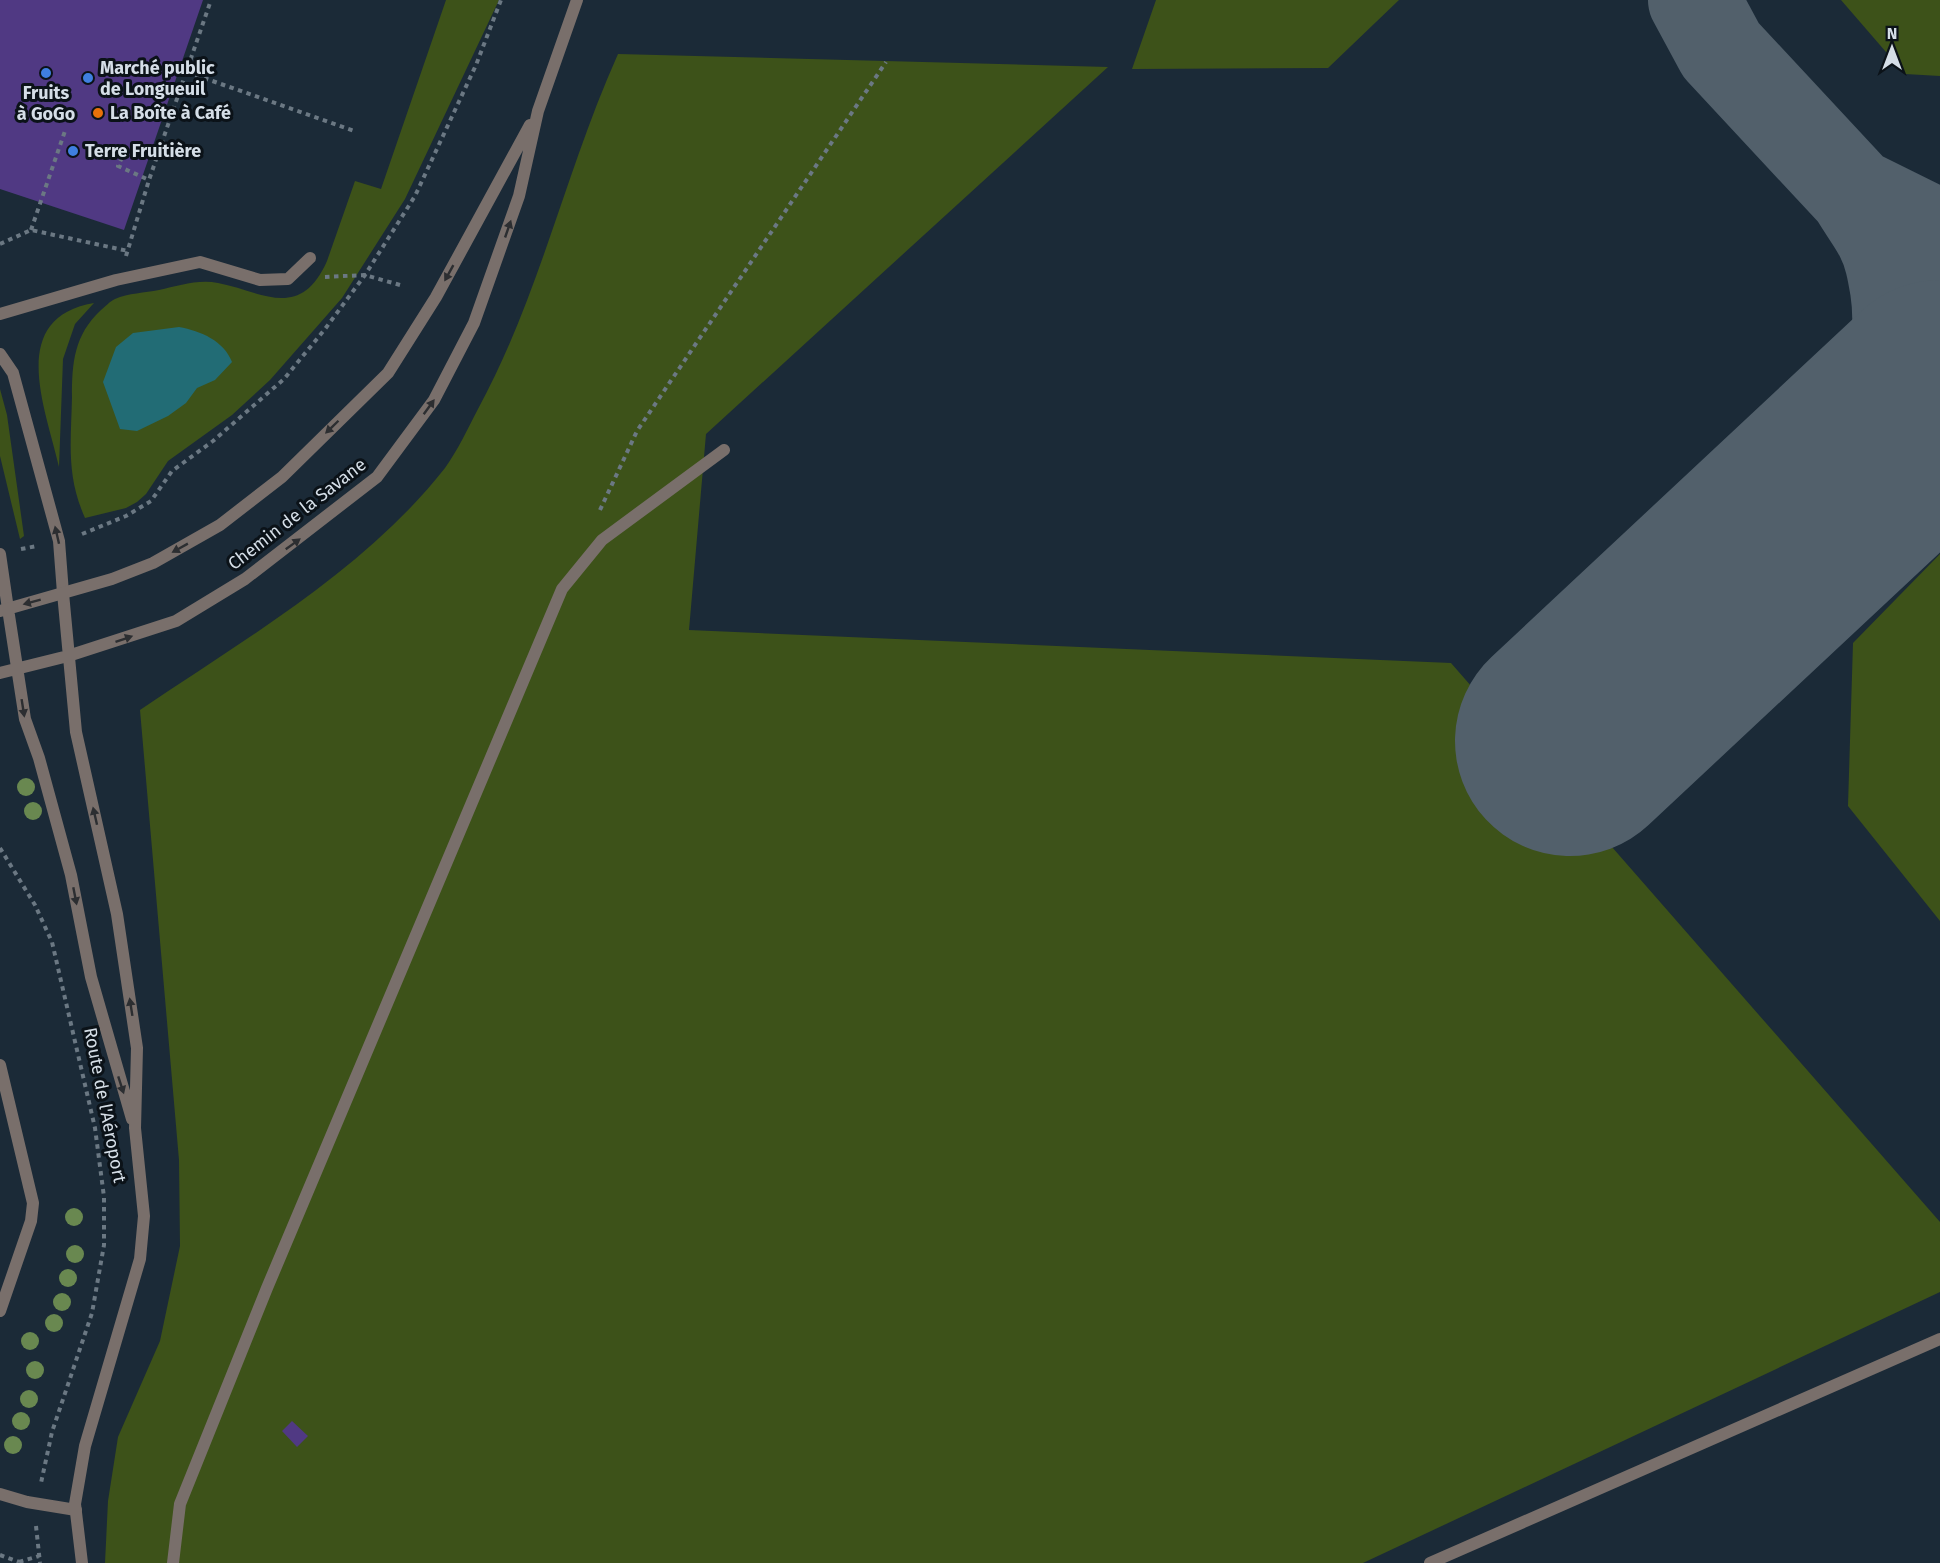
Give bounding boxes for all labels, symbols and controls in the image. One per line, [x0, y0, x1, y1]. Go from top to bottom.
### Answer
north arrow [1862, 18, 1922, 78]
text: N [1887, 24, 1897, 43]
place label: Marché public de Longueuil [100, 57, 215, 100]
marker: Fruits à GoGo [39, 66, 53, 80]
marker: Marché public de Longueuil [81, 71, 95, 85]
place label: Fruits à GoGo [17, 82, 75, 125]
place label: La Boîte à Café [110, 102, 231, 124]
marker: La Boîte à Café [91, 106, 105, 120]
place label: Terre Fruitière [85, 140, 201, 162]
marker: Terre Fruitière [66, 144, 80, 158]
one-way arrow [503, 220, 513, 238]
one-way arrow [444, 265, 454, 282]
one-way arrow [423, 400, 435, 416]
one-way arrow [326, 420, 340, 434]
street label: Chemin de la Savane [224, 453, 370, 575]
one-way arrow [52, 525, 61, 544]
one-way arrow [285, 539, 300, 551]
one-way arrow [171, 543, 188, 553]
one-way arrow [22, 598, 40, 607]
one-way arrow [115, 633, 133, 643]
one-way arrow [18, 699, 27, 718]
one-way arrow [89, 807, 99, 825]
one-way arrow [71, 886, 80, 905]
one-way arrow [127, 998, 136, 1017]
street label: Route de l'Aéroport [79, 1025, 131, 1185]
one-way arrow [117, 1076, 126, 1094]

